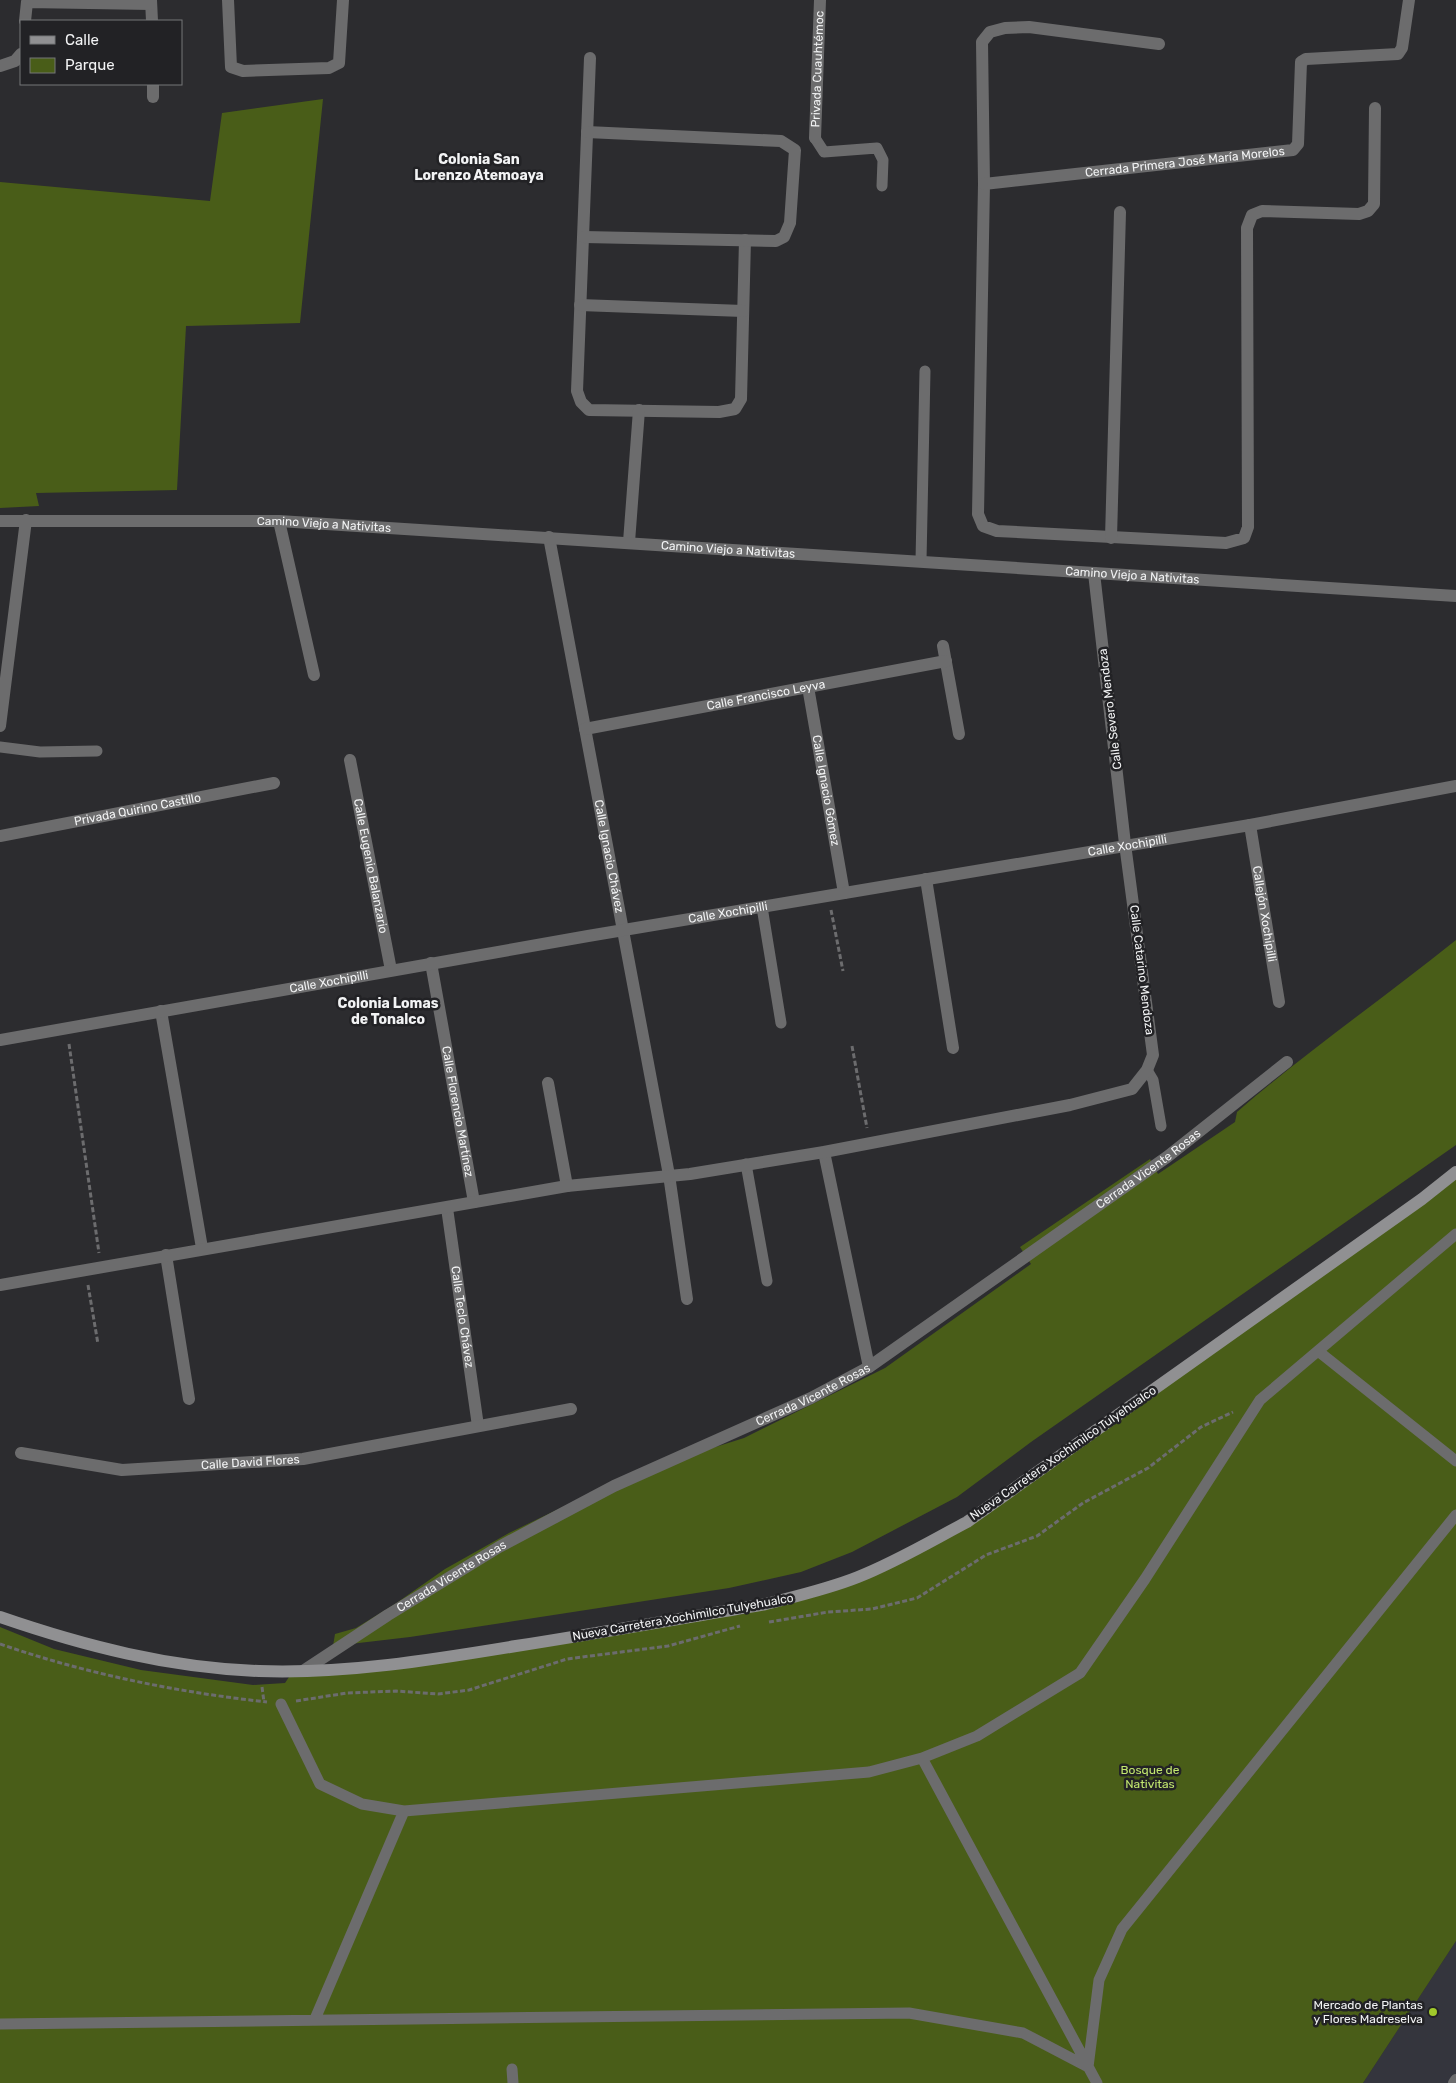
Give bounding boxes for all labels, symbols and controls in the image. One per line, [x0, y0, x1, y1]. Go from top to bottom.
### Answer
street label: Privada Cuauhtémoc [808, 10, 827, 128]
legend [20, 20, 182, 85]
text: Calle [65, 31, 99, 49]
text: Parque [65, 56, 115, 74]
street label: Cerrada Primera José María Morelos [1084, 144, 1285, 180]
district label: Colonia San Lorenzo Atemoaya [414, 151, 544, 184]
street label: Camino Viejo a Nativitas [257, 514, 391, 535]
street label: Camino Viejo a Nativitas [661, 538, 796, 561]
street label: Camino Viejo a Nativitas [1065, 564, 1200, 587]
street label: Calle Severo Mendoza [1096, 648, 1124, 770]
street label: Calle Francisco Leyva [705, 677, 826, 713]
street label: Calle Ignacio Gómez [809, 734, 843, 847]
street label: Privada Quirino Castillo [73, 790, 202, 829]
street label: Calle Eugenio Balanzario [351, 797, 391, 935]
street label: Calle Ignacio Chávez [592, 799, 627, 914]
street label: Calle Xochipilli [1087, 832, 1168, 859]
street label: Callejón Xochipilli [1250, 865, 1279, 963]
street label: Calle Xochipilli [687, 899, 769, 926]
street label: Calle Catarino Mendoza [1127, 904, 1157, 1036]
street label: Calle Xochipilli [288, 968, 370, 996]
district label: Colonia Lomas de Tonalco [338, 995, 439, 1028]
street label: Calle Florencio Martínez [439, 1045, 476, 1178]
street label: Cerrada Vicente Rosas [1093, 1126, 1203, 1212]
street label: Calle Teclo Chávez [448, 1265, 477, 1369]
street label: Cerrada Vicente Rosas [753, 1361, 873, 1429]
street label: Nueva Carretera Xochimilco Tulyehualco [967, 1383, 1159, 1523]
street label: Calle David Flores [201, 1452, 300, 1472]
street label: Cerrada Vicente Rosas [394, 1538, 509, 1615]
street label: Nueva Carretera Xochimilco Tulyehualco [571, 1591, 795, 1643]
park label: Bosque de Nativitas [1121, 1763, 1180, 1791]
place label: Mercado de Plantas y Flores Madreselva [1313, 1998, 1423, 2026]
marker: Mercado de Plantas y Flores Madreselva [1427, 2006, 1439, 2018]

